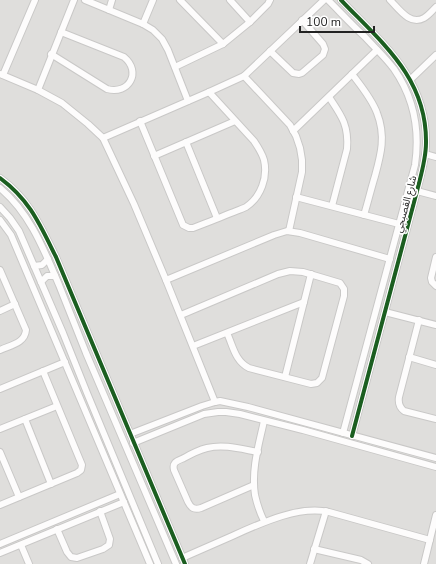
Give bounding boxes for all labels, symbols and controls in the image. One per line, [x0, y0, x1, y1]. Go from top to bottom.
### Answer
scale bar [300, 8, 374, 34]
text: 100 m [306, 14, 341, 30]
street label: شارع القصبجي [392, 174, 421, 234]

